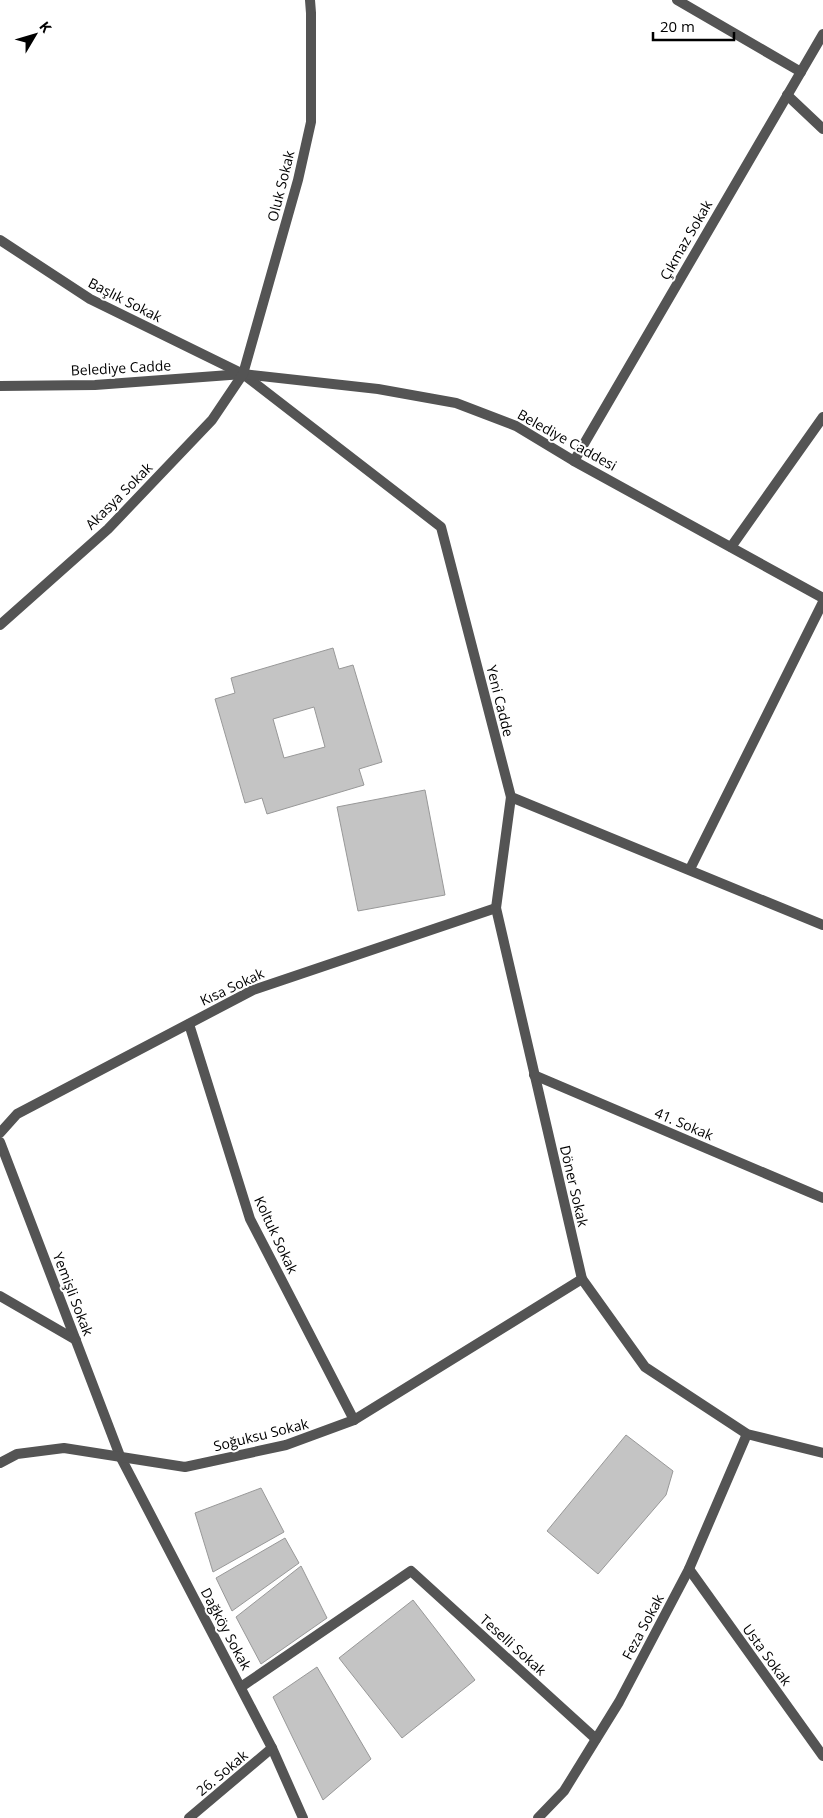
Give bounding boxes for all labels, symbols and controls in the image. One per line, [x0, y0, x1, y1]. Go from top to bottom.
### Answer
north arrow [10, 10, 60, 60]
scale bar [653, 10, 734, 42]
text: 20 m [660, 16, 695, 36]
text: K [35, 17, 56, 37]
street label: Oluk Sokak [263, 148, 299, 223]
street label: Çıkmaz Sokak [655, 196, 716, 283]
street label: Başlık Sokak [85, 273, 166, 327]
street label: Belediye Cadde [70, 355, 172, 380]
street label: Belediye Caddesi [514, 404, 620, 475]
street label: Akasya Sokak [81, 457, 157, 533]
street label: Yeni Cadde [482, 663, 519, 739]
street label: Kısa Sokak [197, 963, 268, 1010]
street label: 41. Sokak [652, 1103, 717, 1145]
street label: Döner Sokak [556, 1143, 593, 1229]
street label: Koltuk Sokak [250, 1193, 303, 1277]
street label: Yemişli Sokak [49, 1249, 98, 1339]
street label: Soğuksu Sokak [211, 1413, 311, 1455]
street label: Dağköy Sokak [197, 1584, 256, 1674]
street label: Feza Sokak [617, 1590, 668, 1663]
street label: Teselli Sokak [476, 1610, 551, 1680]
street label: Usta Sokak [739, 1620, 797, 1690]
street label: 26. Sokak [192, 1745, 252, 1800]

